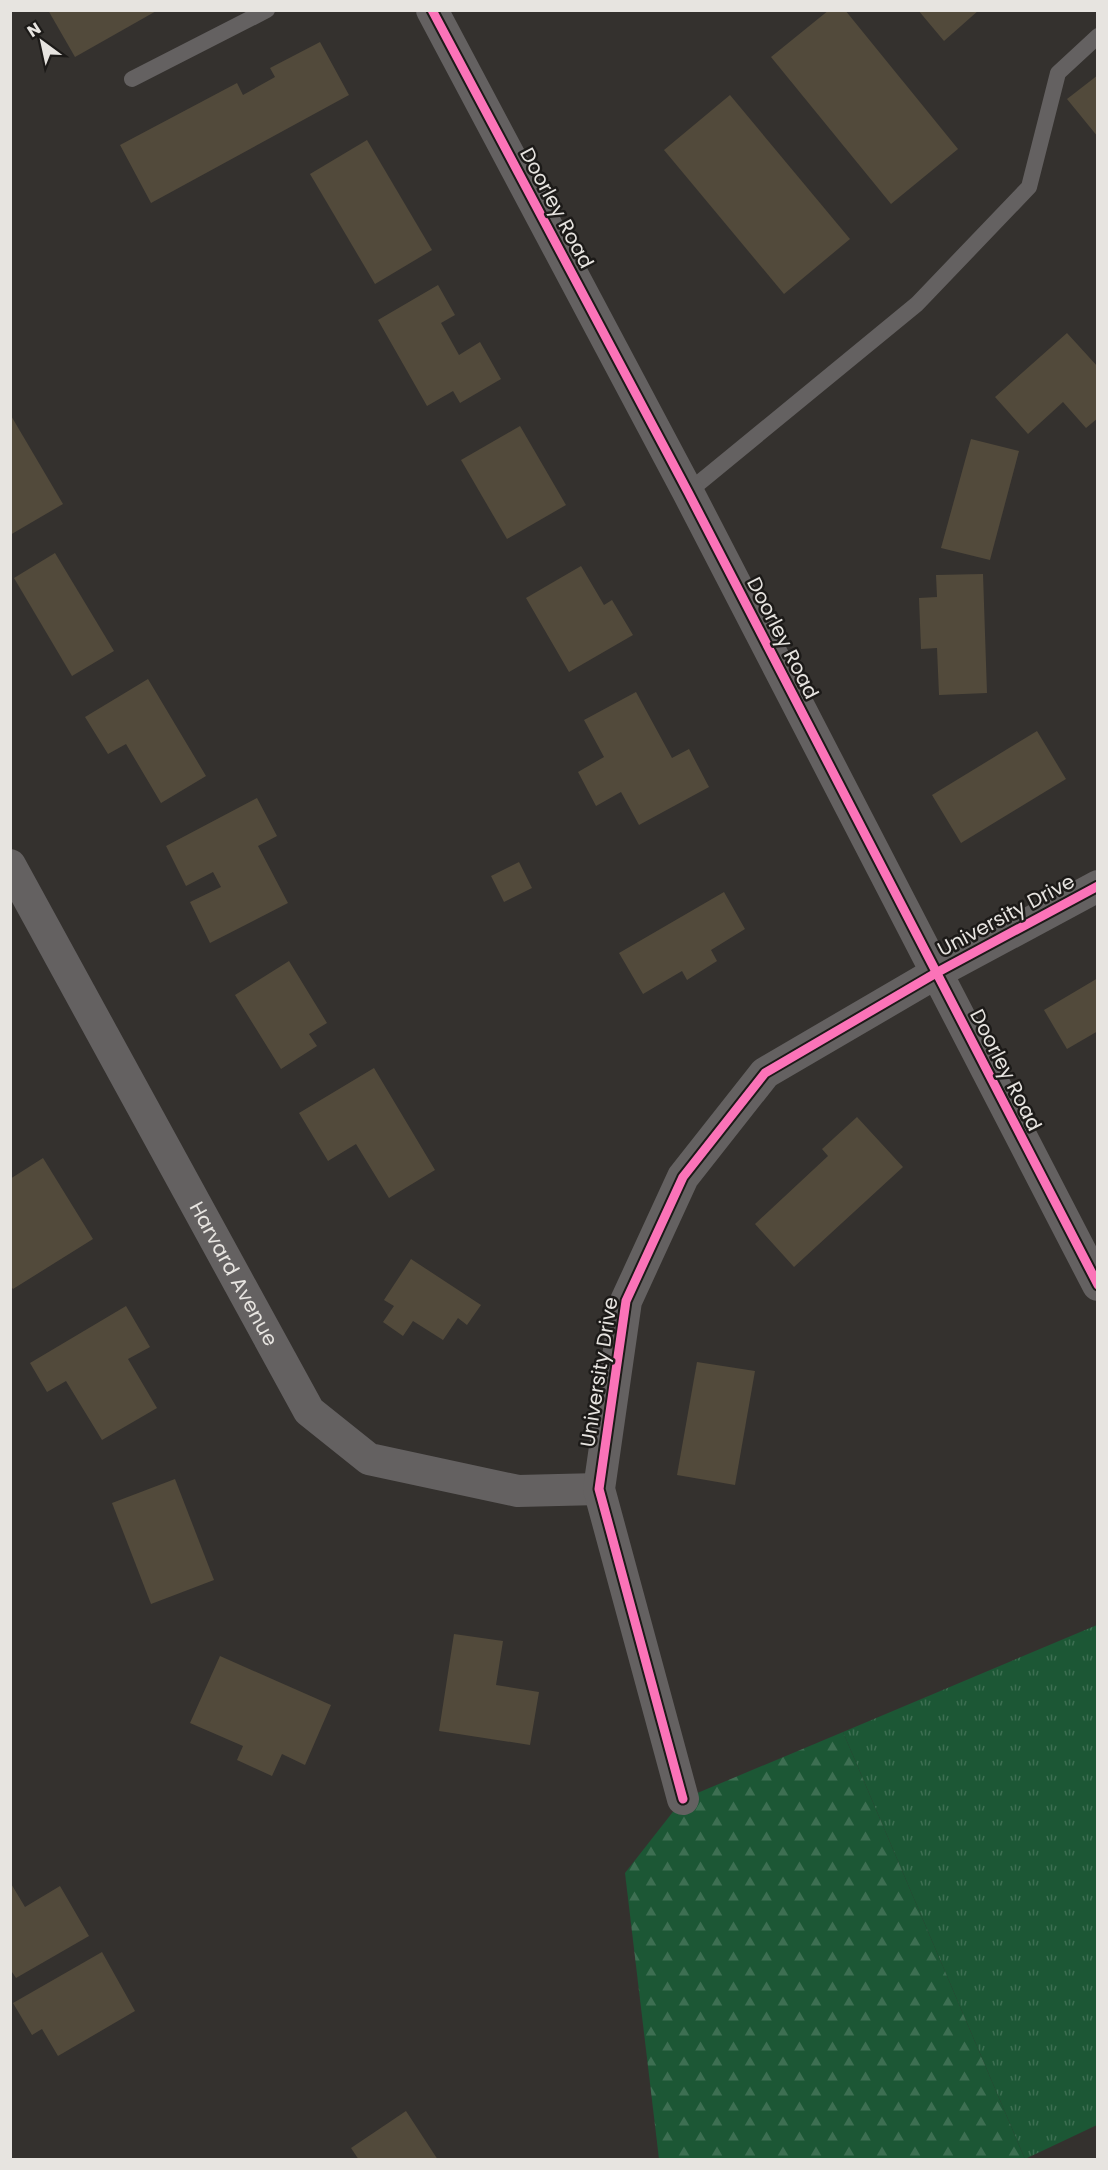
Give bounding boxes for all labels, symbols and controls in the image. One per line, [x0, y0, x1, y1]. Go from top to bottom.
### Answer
north arrow [12, 12, 72, 72]
text: N [23, 17, 45, 43]
street label: Doorley Road [513, 143, 601, 273]
street label: Doorley Road [740, 572, 826, 704]
street label: University Drive [932, 867, 1080, 963]
street label: Doorley Road [963, 1004, 1049, 1136]
street label: Harvard Avenue [183, 1196, 285, 1351]
street label: University Drive [573, 1295, 625, 1449]

